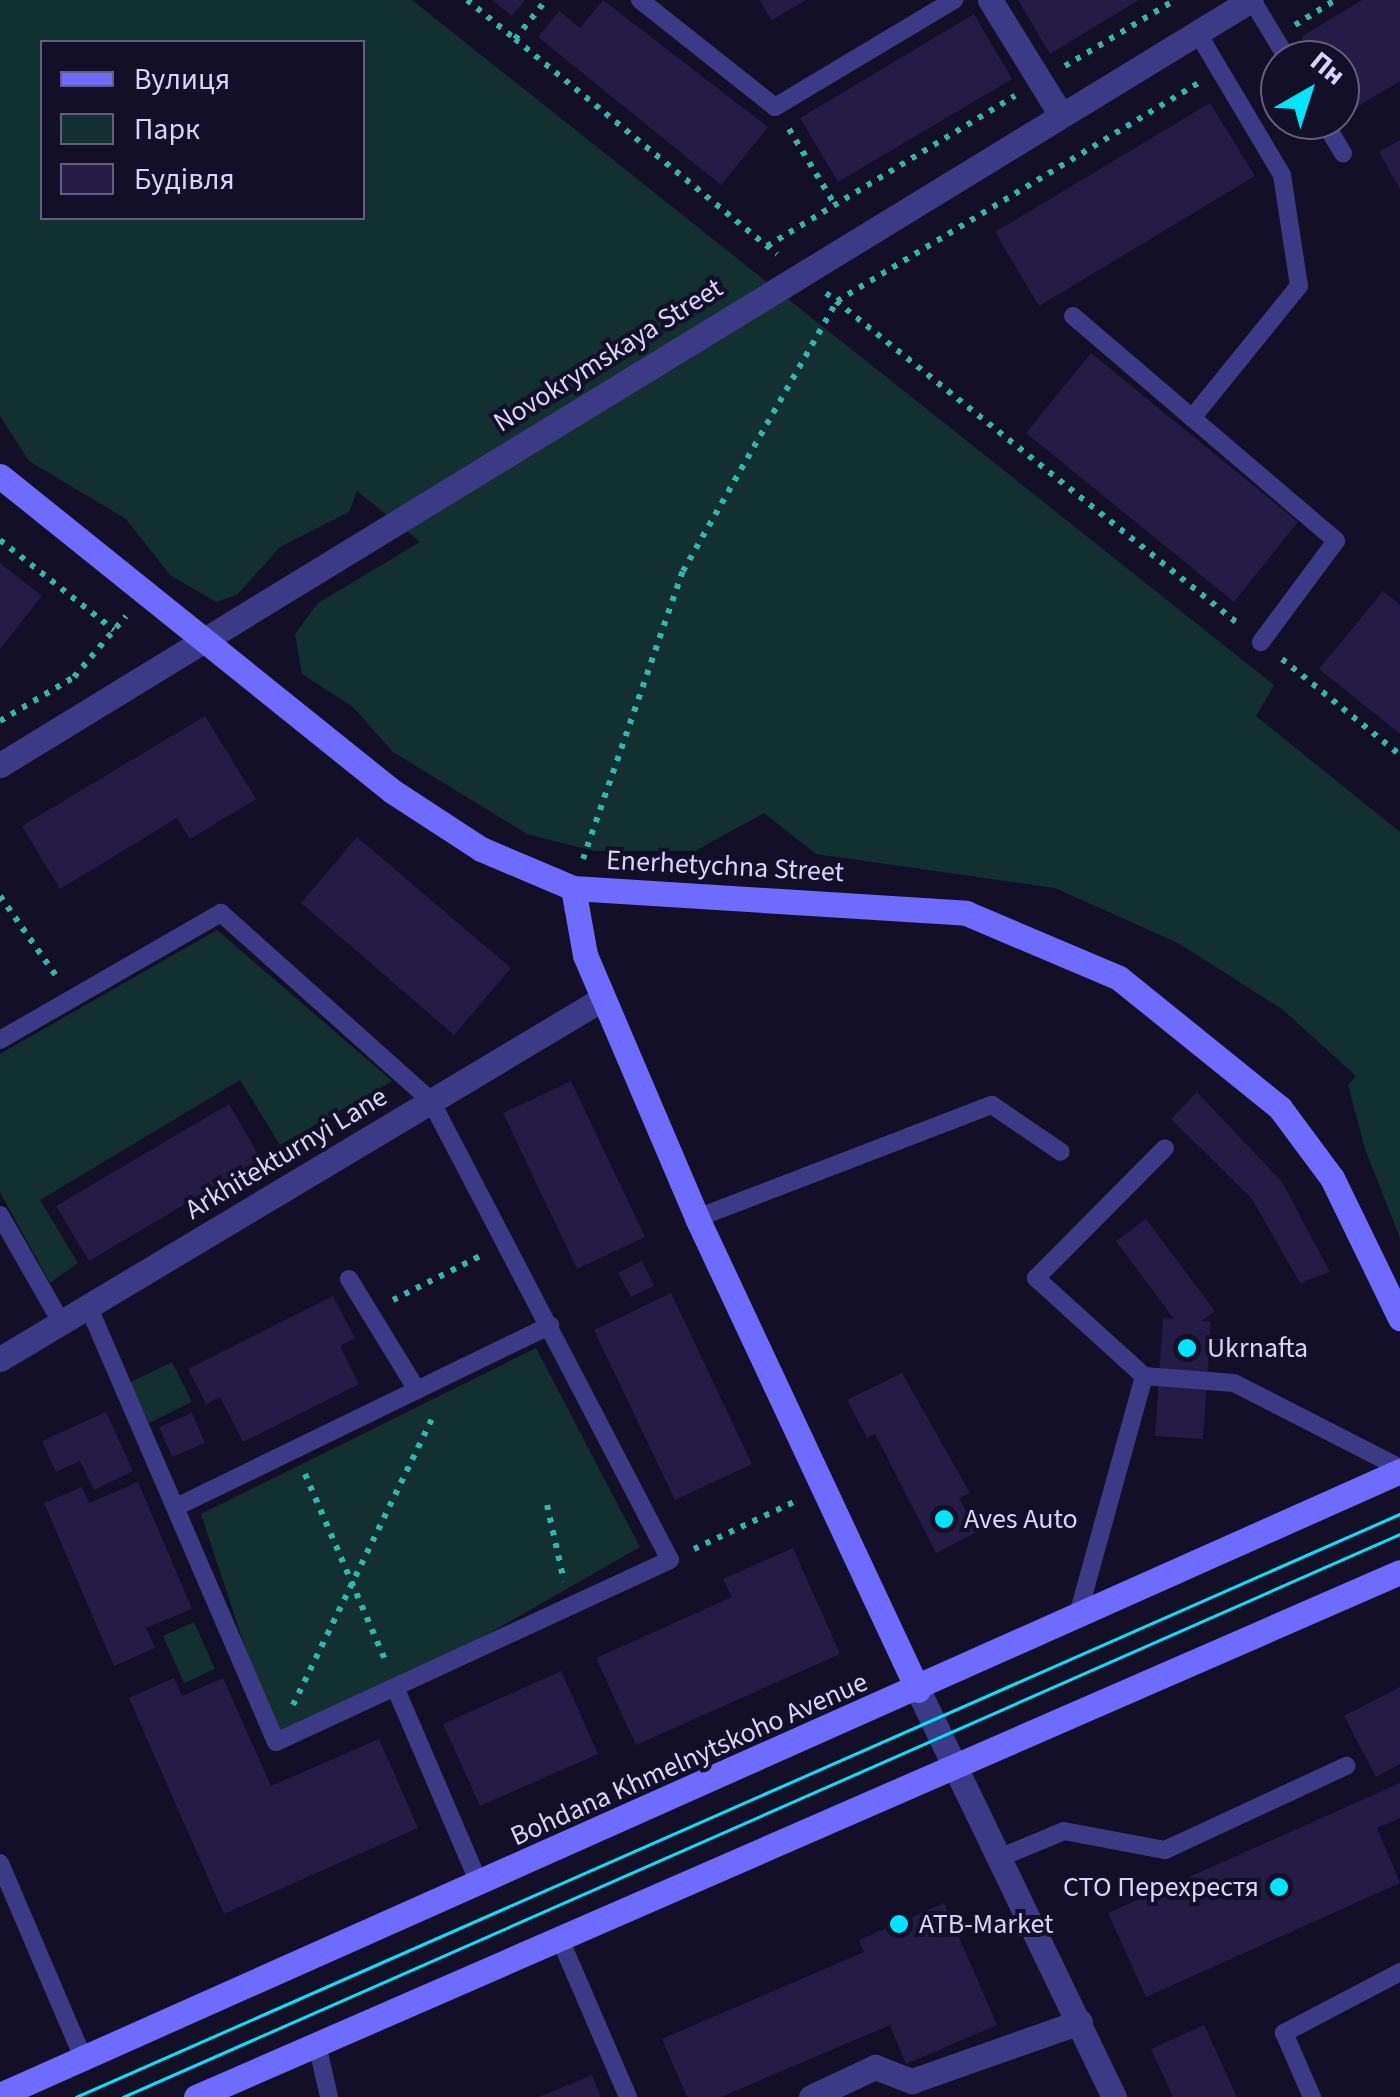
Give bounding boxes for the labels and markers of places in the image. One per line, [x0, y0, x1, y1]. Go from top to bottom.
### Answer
place label: Ukrnafta [1207, 1331, 1308, 1365]
marker: Ukrnafta [1176, 1337, 1198, 1359]
place label: Aves Auto [964, 1502, 1078, 1536]
marker: Aves Auto [933, 1508, 955, 1530]
place label: СТО Перехрестя [1063, 1870, 1259, 1904]
marker: СТО Перехрестя [1268, 1876, 1290, 1898]
place label: ATB-Market [919, 1907, 1053, 1941]
marker: ATB-Market [888, 1913, 910, 1935]

